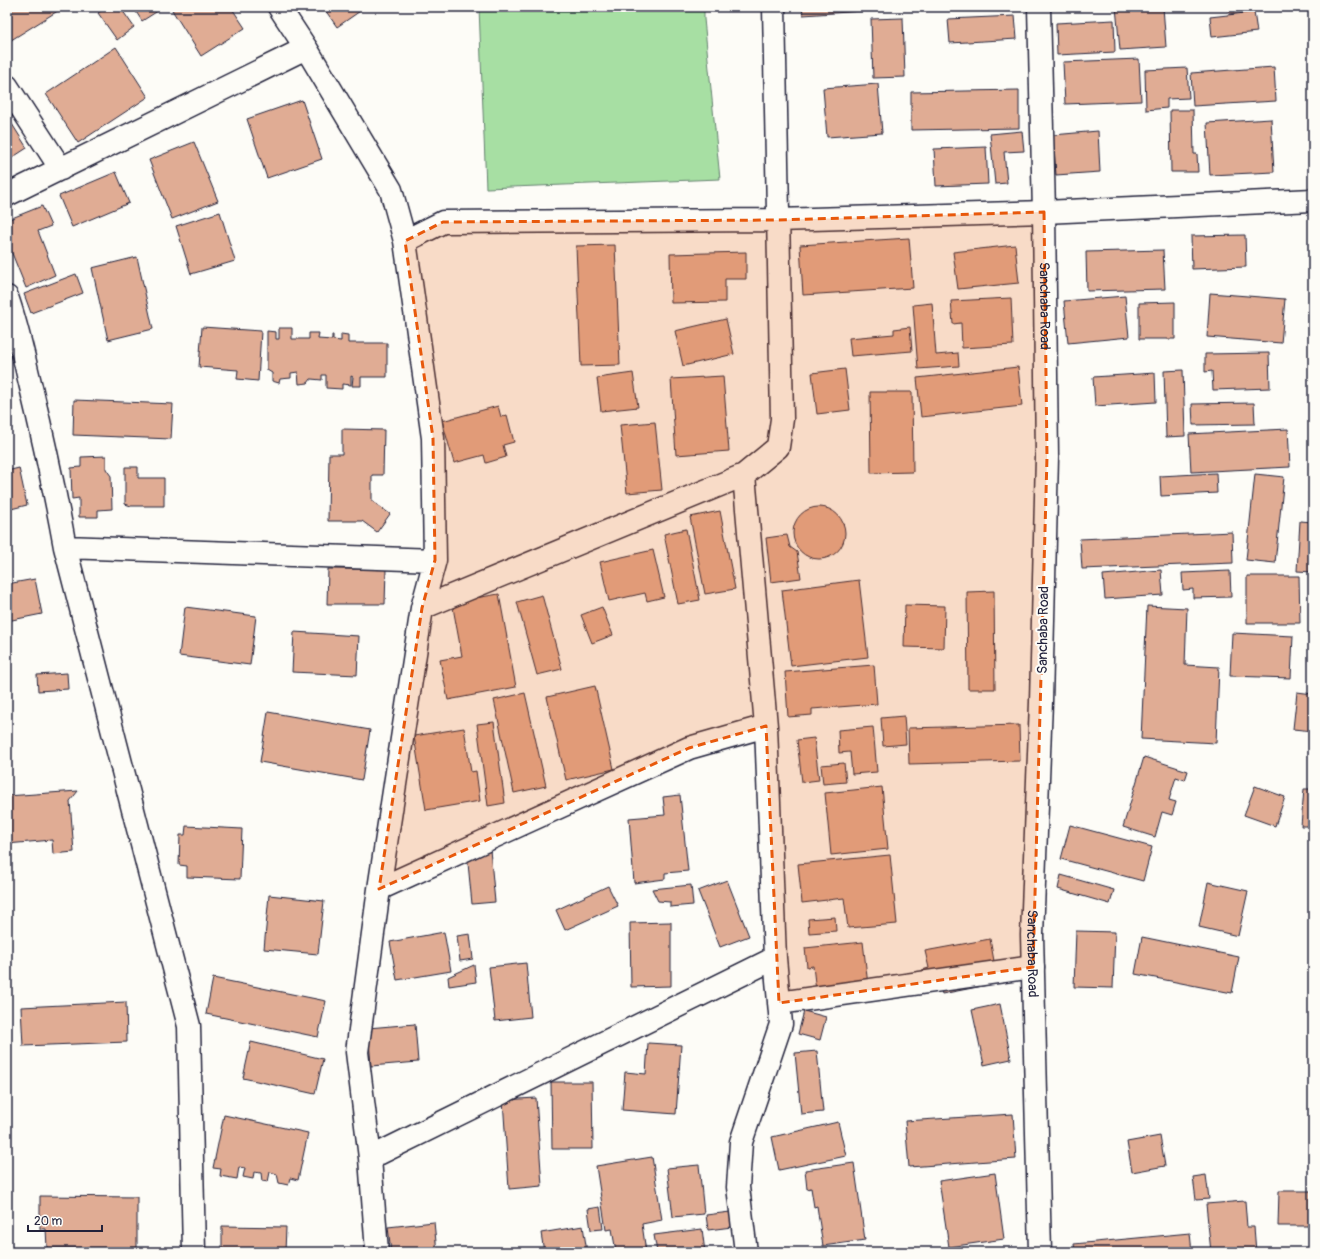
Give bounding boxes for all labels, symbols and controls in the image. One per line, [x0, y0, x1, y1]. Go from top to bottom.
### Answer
street label: Sanchaba Road [1036, 262, 1054, 350]
street label: Sanchaba Road [1034, 586, 1052, 674]
street label: Sanchaba Road [1023, 909, 1042, 998]
scale bar [28, 1207, 102, 1233]
text: 20 m [34, 1214, 63, 1229]

